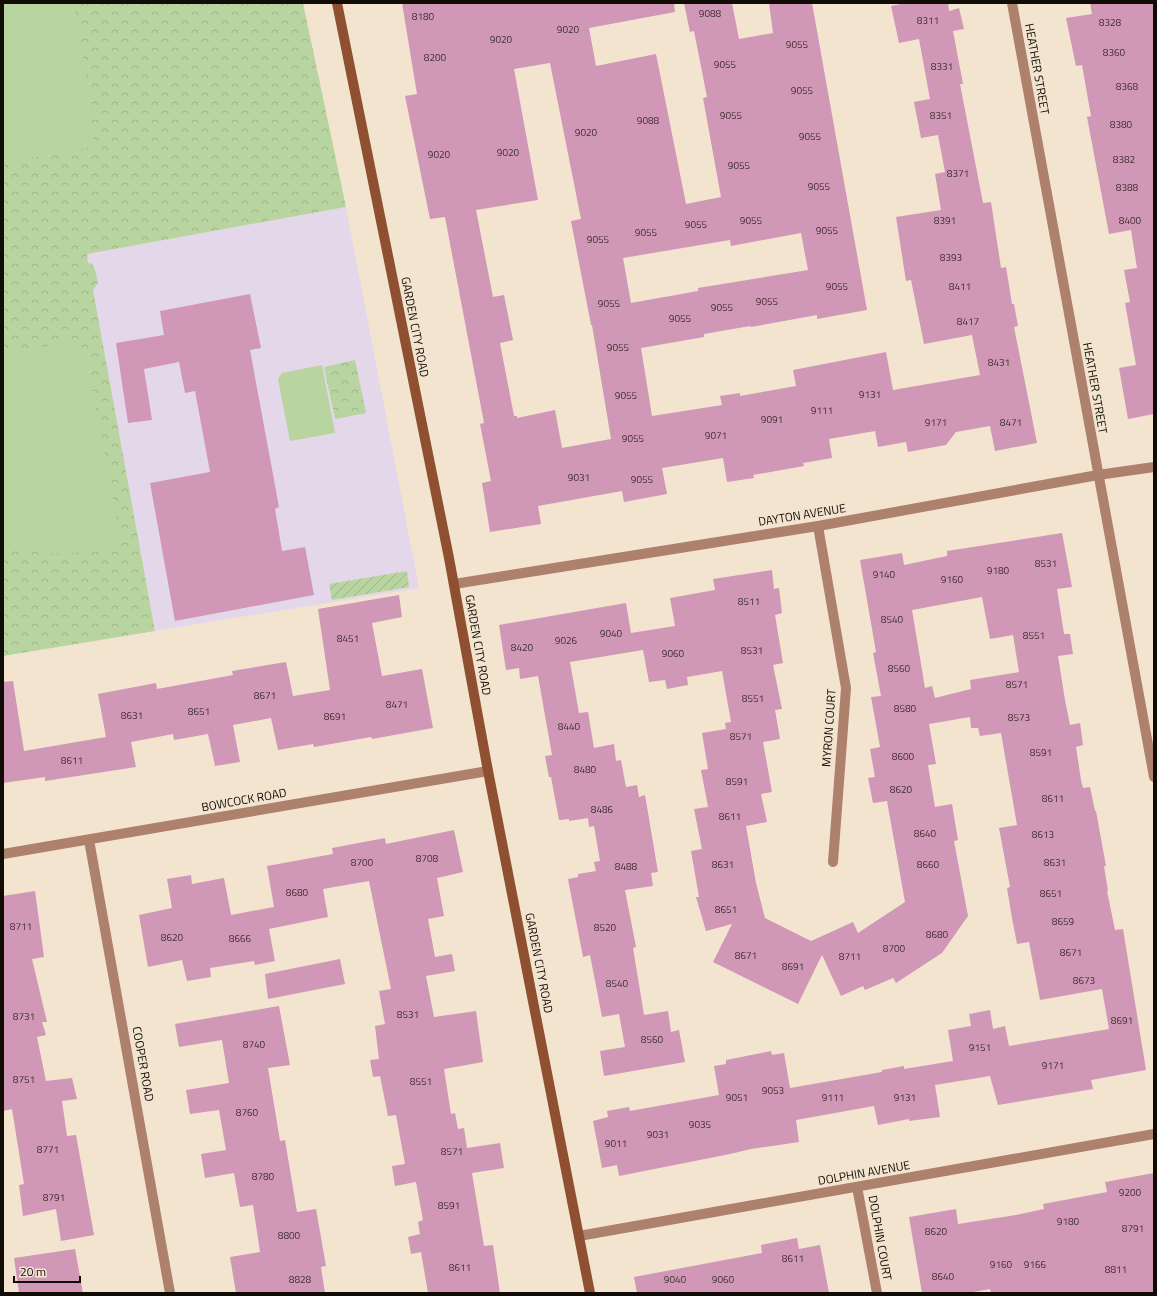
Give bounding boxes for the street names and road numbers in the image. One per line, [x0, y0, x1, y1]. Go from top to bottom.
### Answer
street label: HEATHER STREET [1020, 22, 1055, 117]
street label: GARDEN CITY ROAD [396, 275, 435, 379]
street label: HEATHER STREET [1078, 341, 1113, 436]
street label: DAYTON AVENUE [757, 498, 847, 531]
street label: GARDEN CITY ROAD [460, 593, 497, 697]
street label: MYRON COURT [816, 688, 841, 768]
street label: BOWCOCK ROAD [200, 783, 288, 816]
street label: GARDEN CITY ROAD [520, 911, 559, 1015]
street label: COOPER ROAD [128, 1025, 159, 1103]
street label: DOLPHIN AVENUE [816, 1155, 912, 1190]
street label: DOLPHIN COURT [864, 1194, 897, 1283]

